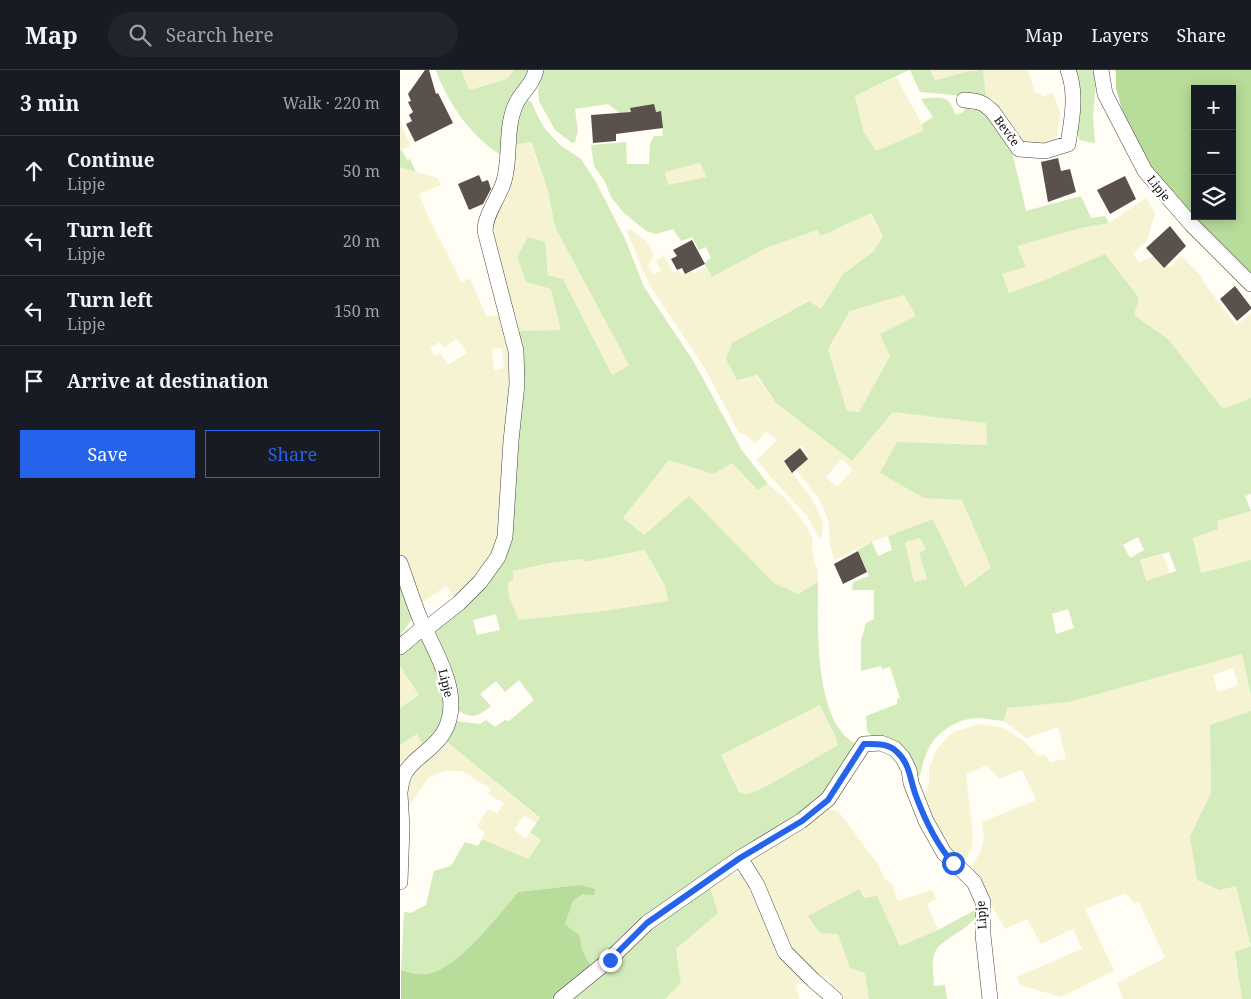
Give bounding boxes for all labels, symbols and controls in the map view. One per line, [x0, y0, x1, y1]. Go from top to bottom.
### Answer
search box [108, 12, 458, 57]
text: Map [25, 18, 78, 51]
icon: search [126, 21, 154, 49]
text: Search here [166, 22, 274, 48]
text: Map [1025, 23, 1063, 47]
text: Layers [1091, 23, 1149, 47]
text: Share [1177, 23, 1226, 47]
map controls [1191, 85, 1236, 220]
button: + [1191, 85, 1236, 130]
text: 3 min [20, 89, 79, 117]
text: Walk · 220 m [283, 92, 380, 114]
street label: Bevče [990, 112, 1024, 150]
button: − [1191, 130, 1236, 175]
text: Continue [67, 147, 155, 173]
icon: ahead [20, 157, 48, 185]
text: 50 m [343, 160, 380, 182]
street label: Lipje [1143, 171, 1175, 205]
text: Lipje [67, 173, 105, 195]
button: layers [1191, 175, 1236, 220]
text: Turn left [67, 217, 153, 243]
icon: left [20, 227, 48, 255]
text: 20 m [343, 230, 380, 252]
text: Lipje [67, 243, 105, 265]
text: Turn left [67, 287, 153, 313]
icon: left [20, 297, 48, 325]
text: 150 m [334, 300, 380, 322]
text: Lipje [67, 313, 105, 335]
icon: arrive [20, 367, 48, 395]
text: Arrive at destination [67, 368, 269, 394]
button: Save [20, 430, 195, 478]
button: Share [205, 430, 380, 478]
street label: Lipje [434, 667, 458, 699]
route start [942, 852, 965, 875]
street label: Lipje [972, 900, 990, 930]
route end [599, 949, 622, 972]

